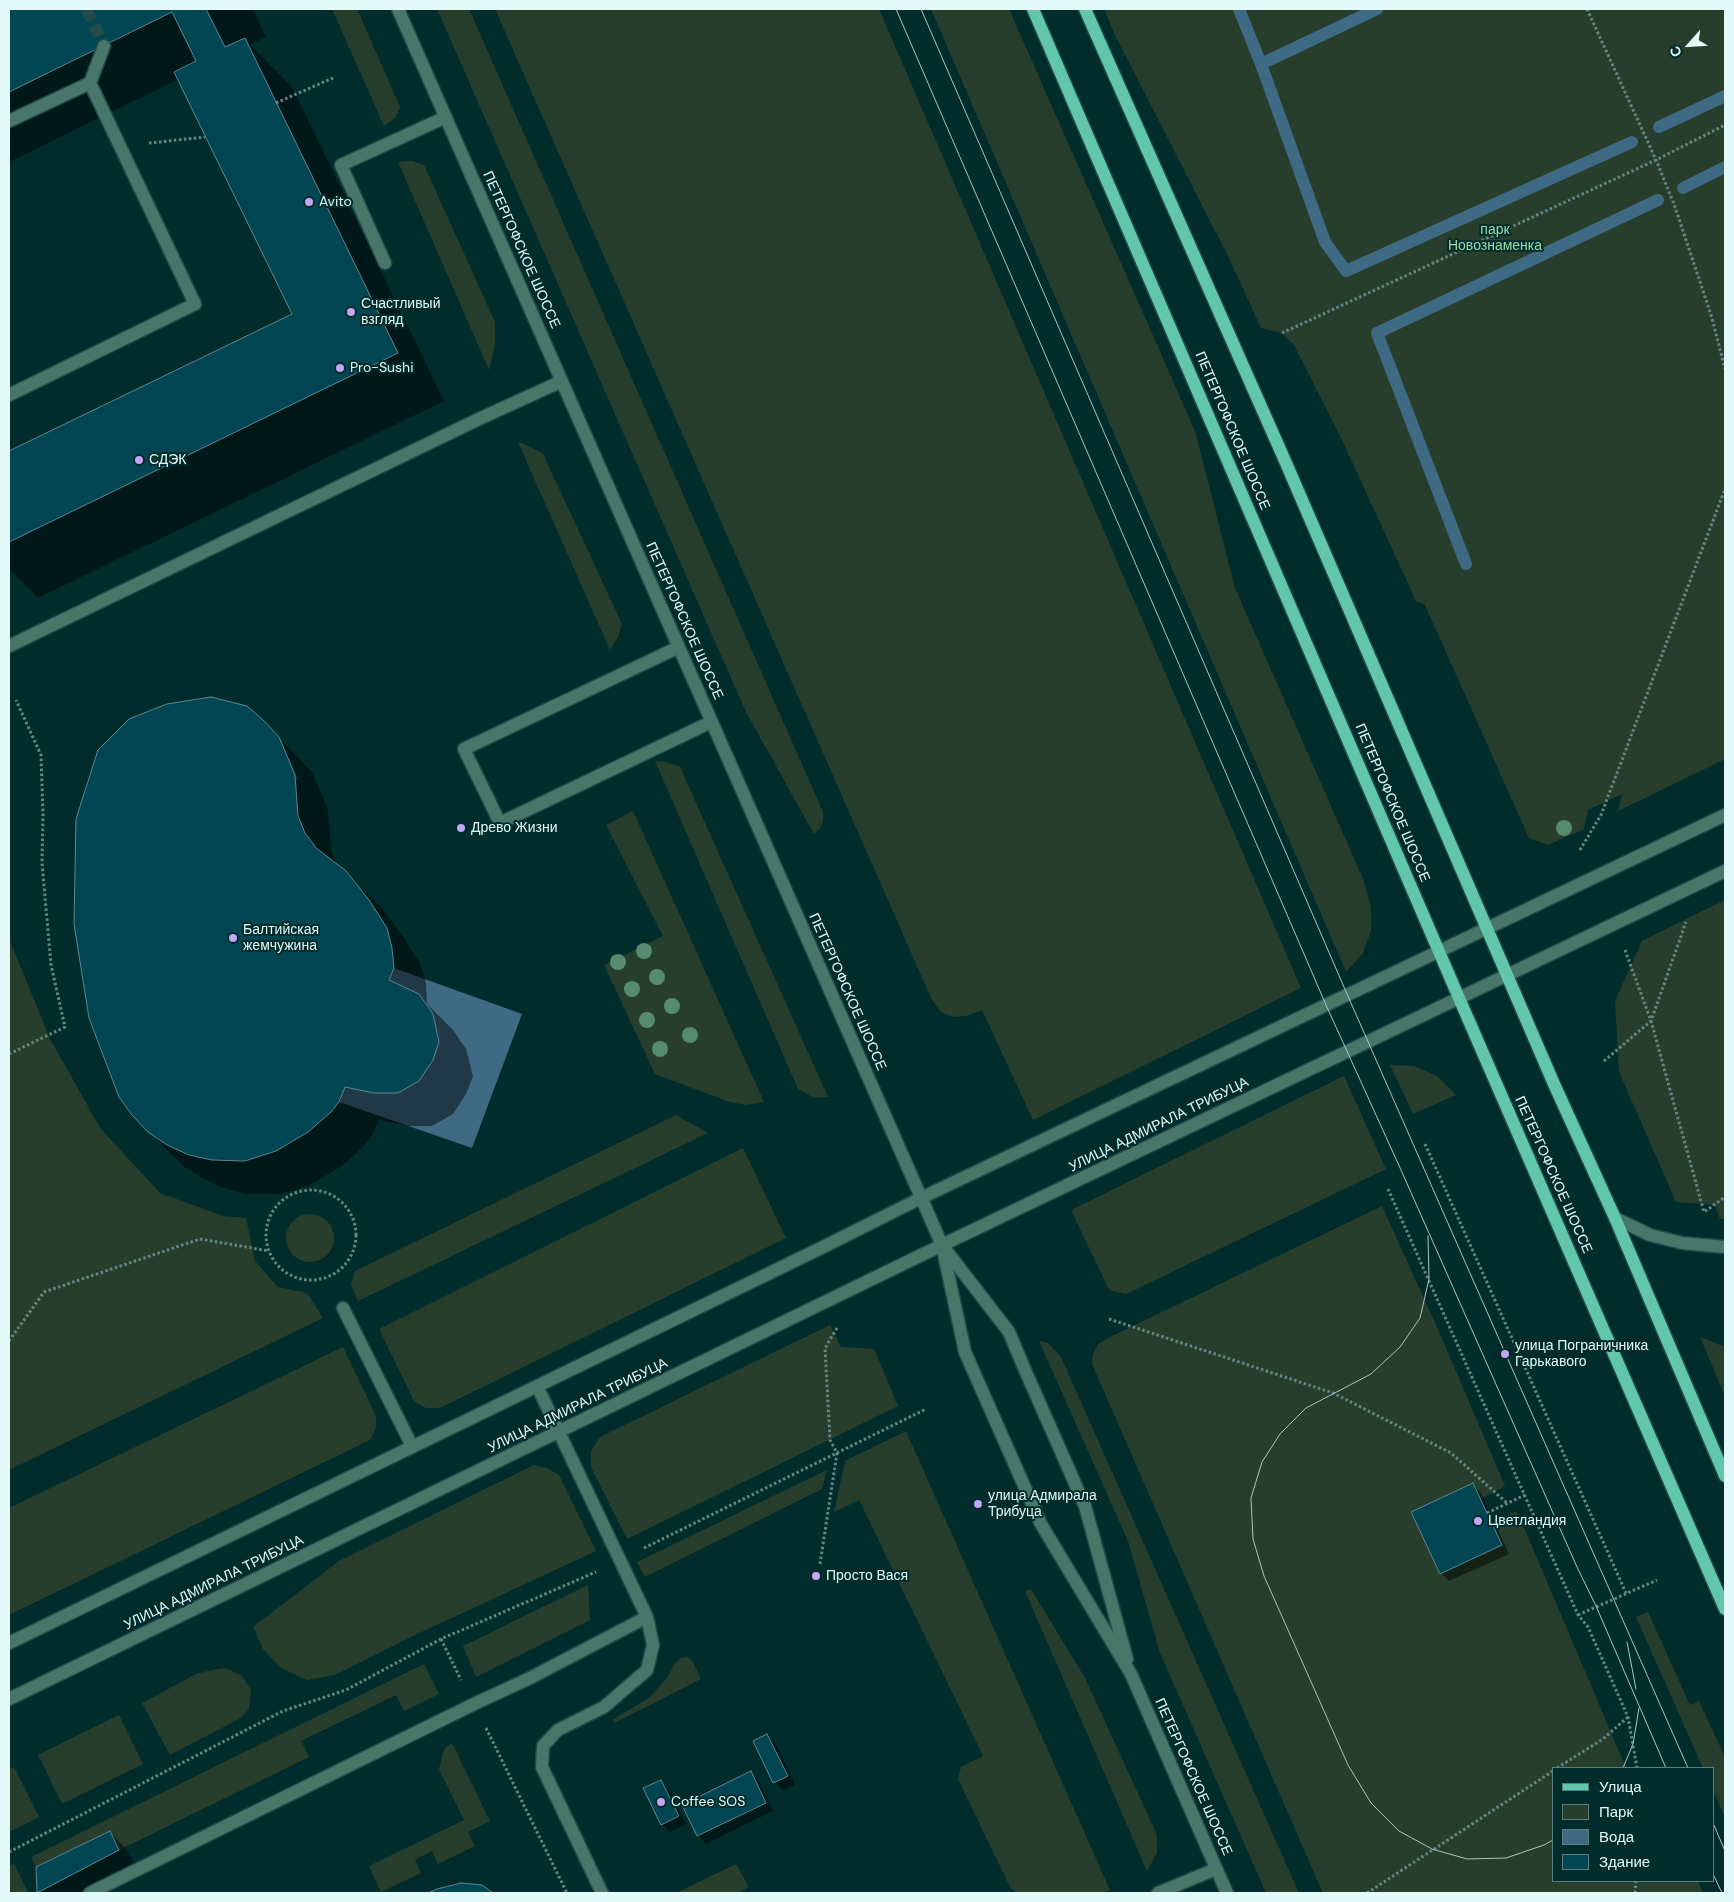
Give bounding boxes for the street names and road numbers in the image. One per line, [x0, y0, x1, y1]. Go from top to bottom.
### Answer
street label: ПЕТЕРГОФСКОЕ ШОССЕ [479, 169, 563, 331]
street label: ПЕТЕРГОФСКОЕ ШОССЕ [1191, 349, 1273, 513]
street label: ПЕТЕРГОФСКОЕ ШОССЕ [642, 540, 726, 702]
street label: ПЕТЕРГОФСКОЕ ШОССЕ [1351, 721, 1433, 885]
street label: ПЕТЕРГОФСКОЕ ШОССЕ [805, 911, 889, 1073]
street label: УЛИЦА АДМИРАЛА ТРИБУЦА [1066, 1074, 1252, 1176]
street label: ПЕТЕРГОФСКОЕ ШОССЕ [1511, 1094, 1595, 1256]
street label: УЛИЦА АДМИРАЛА ТРИБУЦА [485, 1355, 671, 1457]
street label: УЛИЦА АДМИРАЛА ТРИБУЦА [121, 1532, 307, 1634]
street label: ПЕТЕРГОФСКОЕ ШОССЕ [1151, 1696, 1235, 1858]

